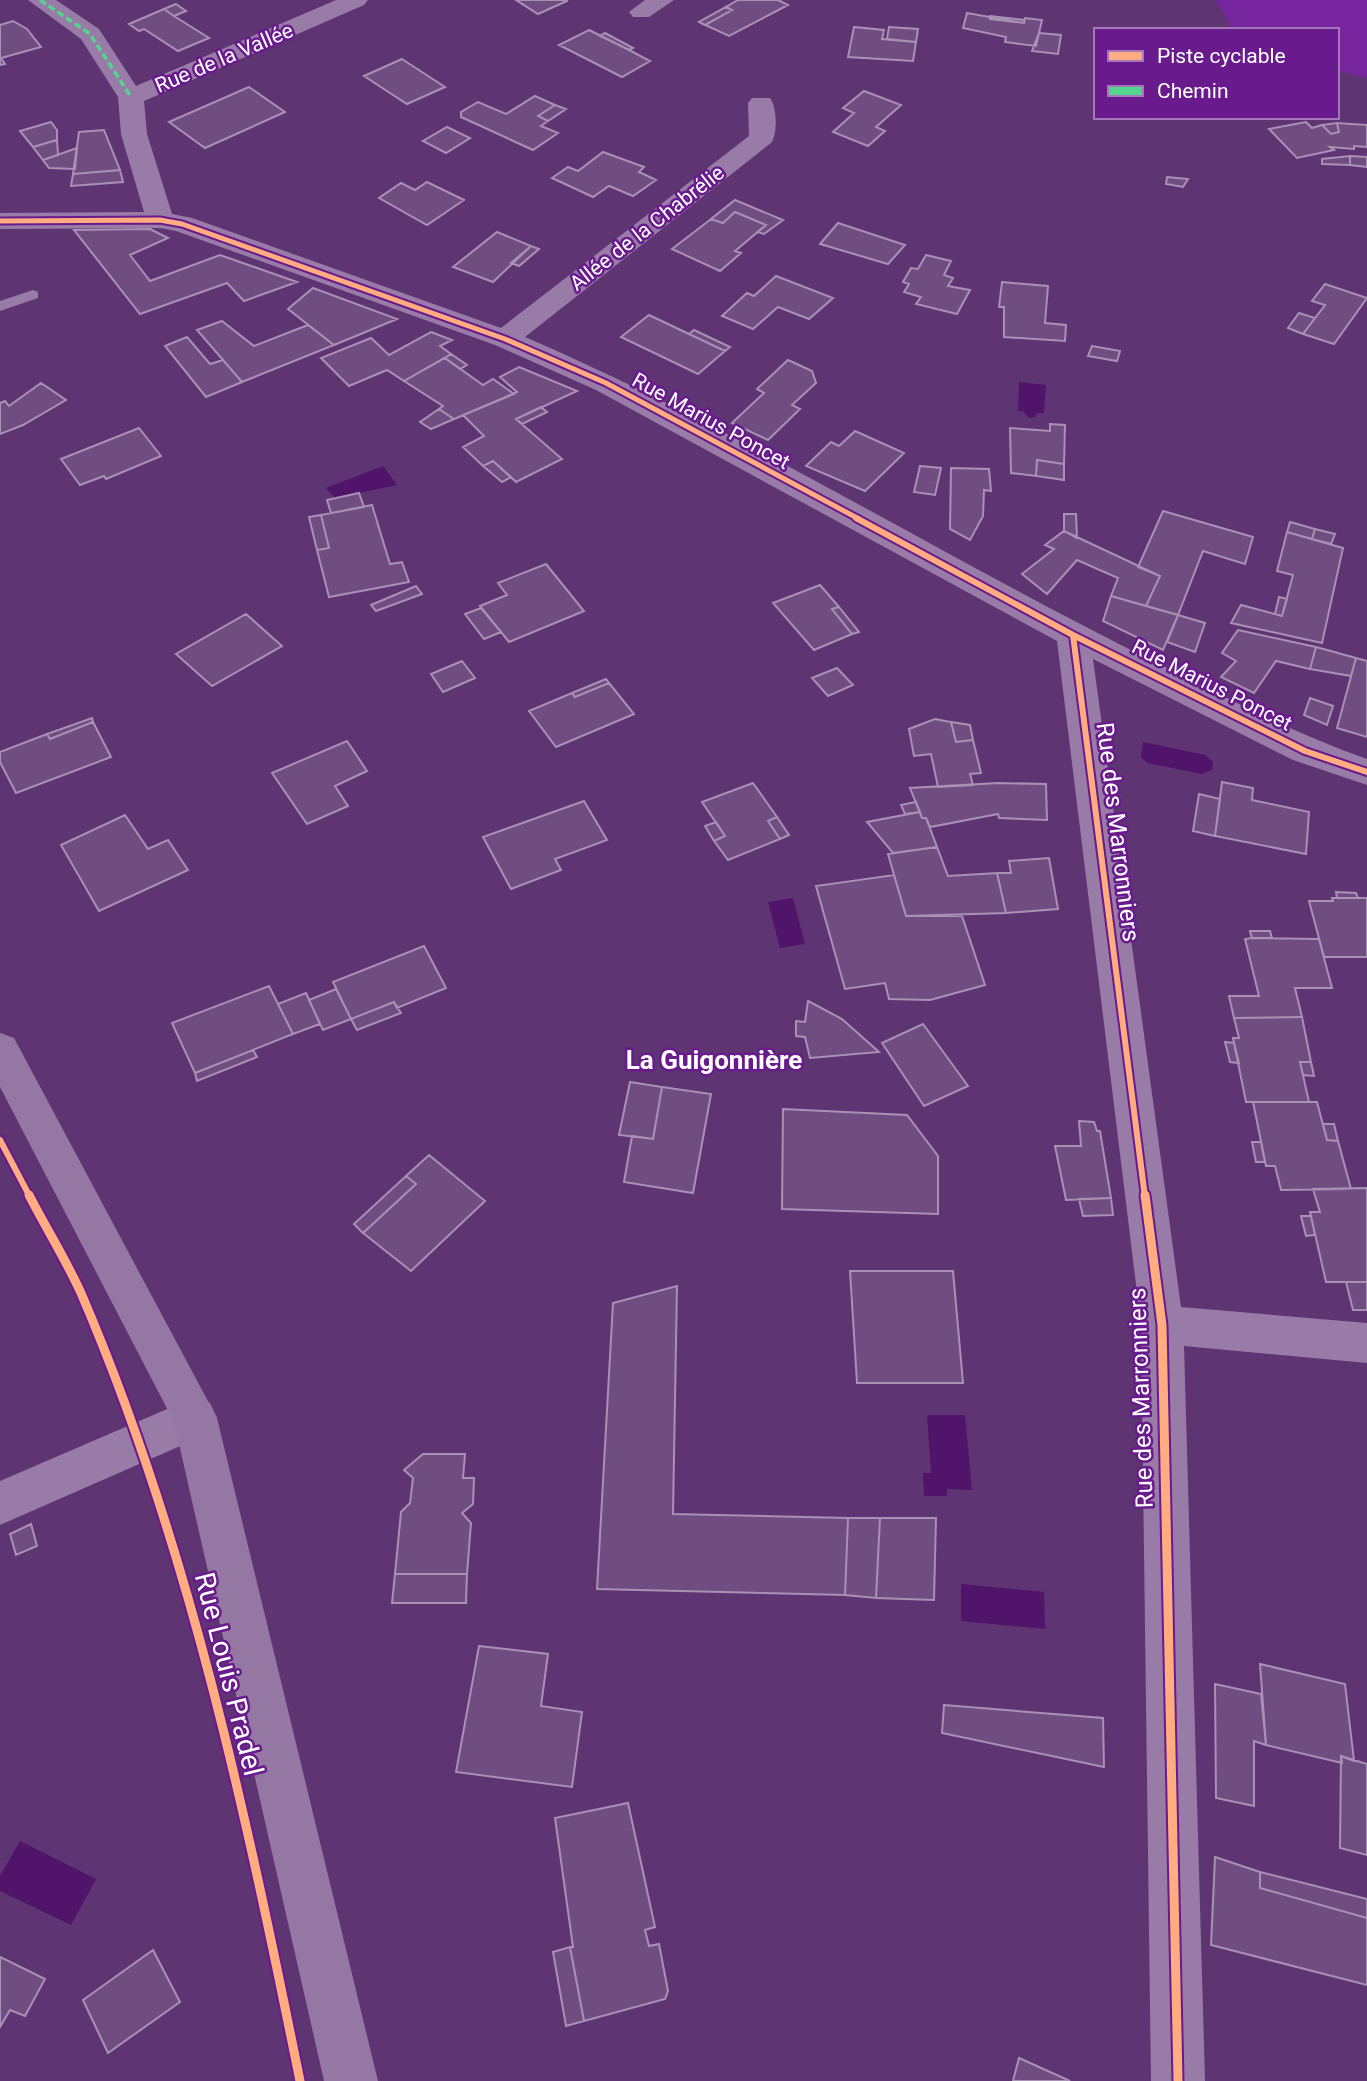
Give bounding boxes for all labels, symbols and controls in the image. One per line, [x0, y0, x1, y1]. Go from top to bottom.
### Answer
street label: Rue de la Vallée [151, 18, 297, 98]
legend [1094, 28, 1339, 119]
text: Piste cyclable [1157, 44, 1286, 68]
text: Chemin [1157, 79, 1229, 103]
street label: Allée de la Chabrélie [565, 160, 729, 296]
street label: Rue Marius Poncet [628, 368, 794, 474]
street label: Rue Marius Poncet [1128, 634, 1296, 736]
street label: Rue des Marronniers [1091, 721, 1145, 943]
district label: La Guigonnière [626, 1045, 802, 1075]
street label: Rue des Marronniers [1123, 1287, 1159, 1509]
street label: Rue Louis Pradel [188, 1569, 270, 1779]

